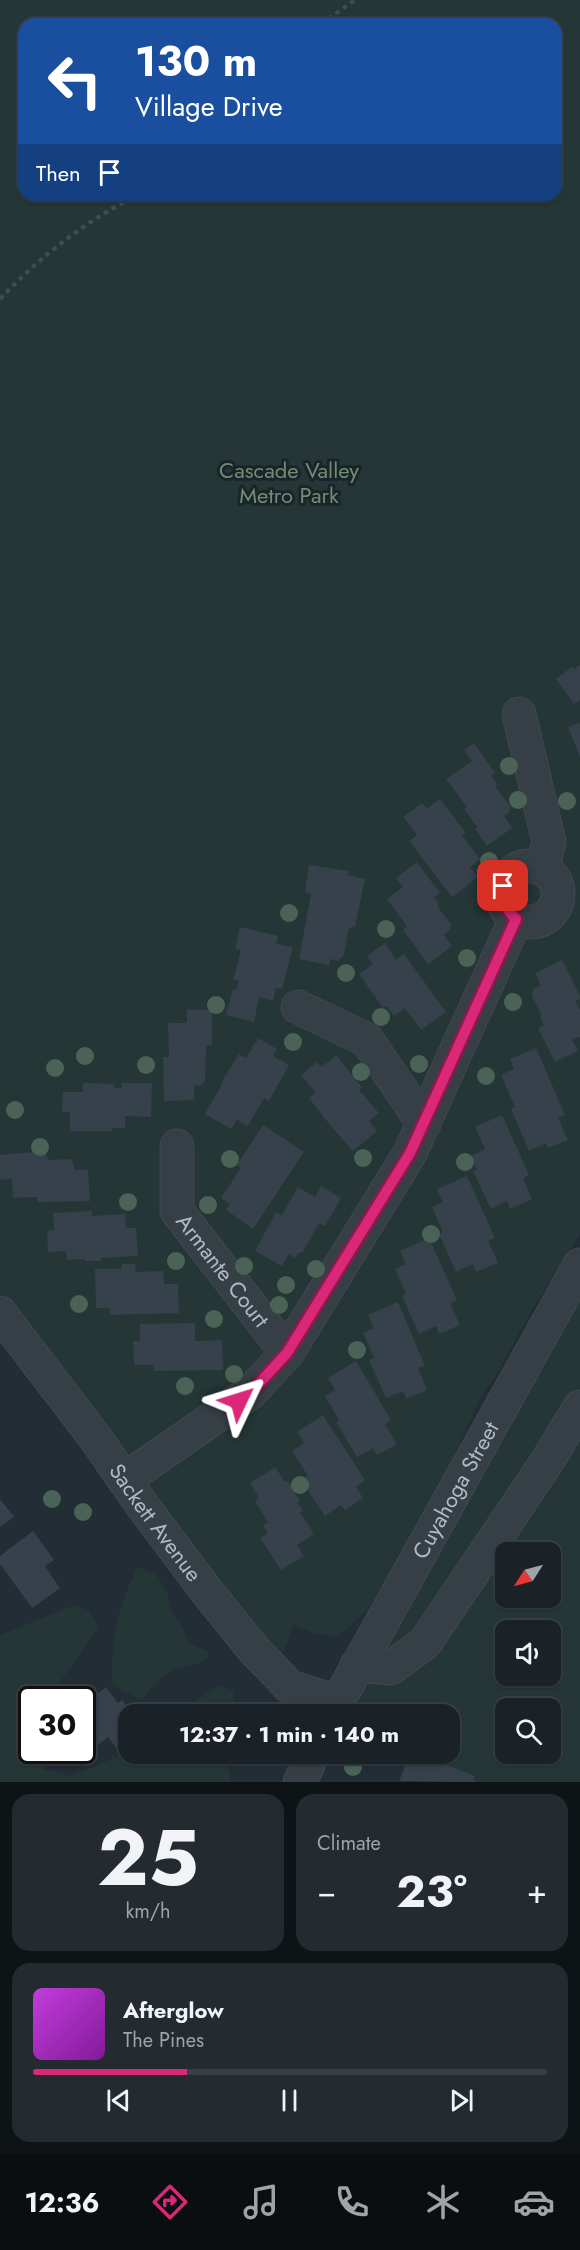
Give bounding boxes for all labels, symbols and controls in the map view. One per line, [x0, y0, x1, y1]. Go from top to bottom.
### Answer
text: 130 m [135, 31, 257, 92]
icon: left [36, 42, 114, 120]
text: Village Drive [135, 87, 283, 126]
icon: arrive [93, 156, 126, 189]
text: Then [36, 157, 81, 189]
park label: Cascade Valley Metro Park [219, 454, 359, 511]
pin [477, 860, 528, 911]
icon: arrive [486, 869, 519, 902]
street label: Armante Court [169, 1207, 278, 1334]
position arrow [207, 1369, 271, 1433]
street label: Cuyahoga Street [404, 1415, 507, 1565]
street label: Sackett Avenue [102, 1457, 210, 1588]
north arrow [495, 1542, 561, 1608]
map controls [495, 1542, 561, 1764]
button: sound [495, 1620, 561, 1686]
speed limit sign: 30 [18, 1686, 96, 1764]
button: search [495, 1698, 561, 1764]
text: 12:37 · 1 min · 140 m [179, 1718, 399, 1750]
text: 25 [97, 1802, 199, 1914]
text: Climate [317, 1829, 381, 1858]
text: 23° [396, 1859, 467, 1924]
text: − [317, 1868, 336, 1915]
text: + [527, 1868, 547, 1915]
text: km/h [125, 1897, 171, 1926]
text: Afterglow [123, 1994, 224, 2026]
text: The Pines [123, 2026, 204, 2055]
icon: previous [102, 2084, 135, 2117]
icon: pause [273, 2084, 306, 2117]
icon: next [445, 2084, 478, 2117]
icon: directions [149, 2181, 191, 2223]
icon: music [240, 2181, 282, 2223]
icon: phone [331, 2181, 373, 2223]
icon: climate [422, 2181, 464, 2223]
icon: car [513, 2181, 555, 2223]
text: 12:36 [25, 2183, 100, 2222]

